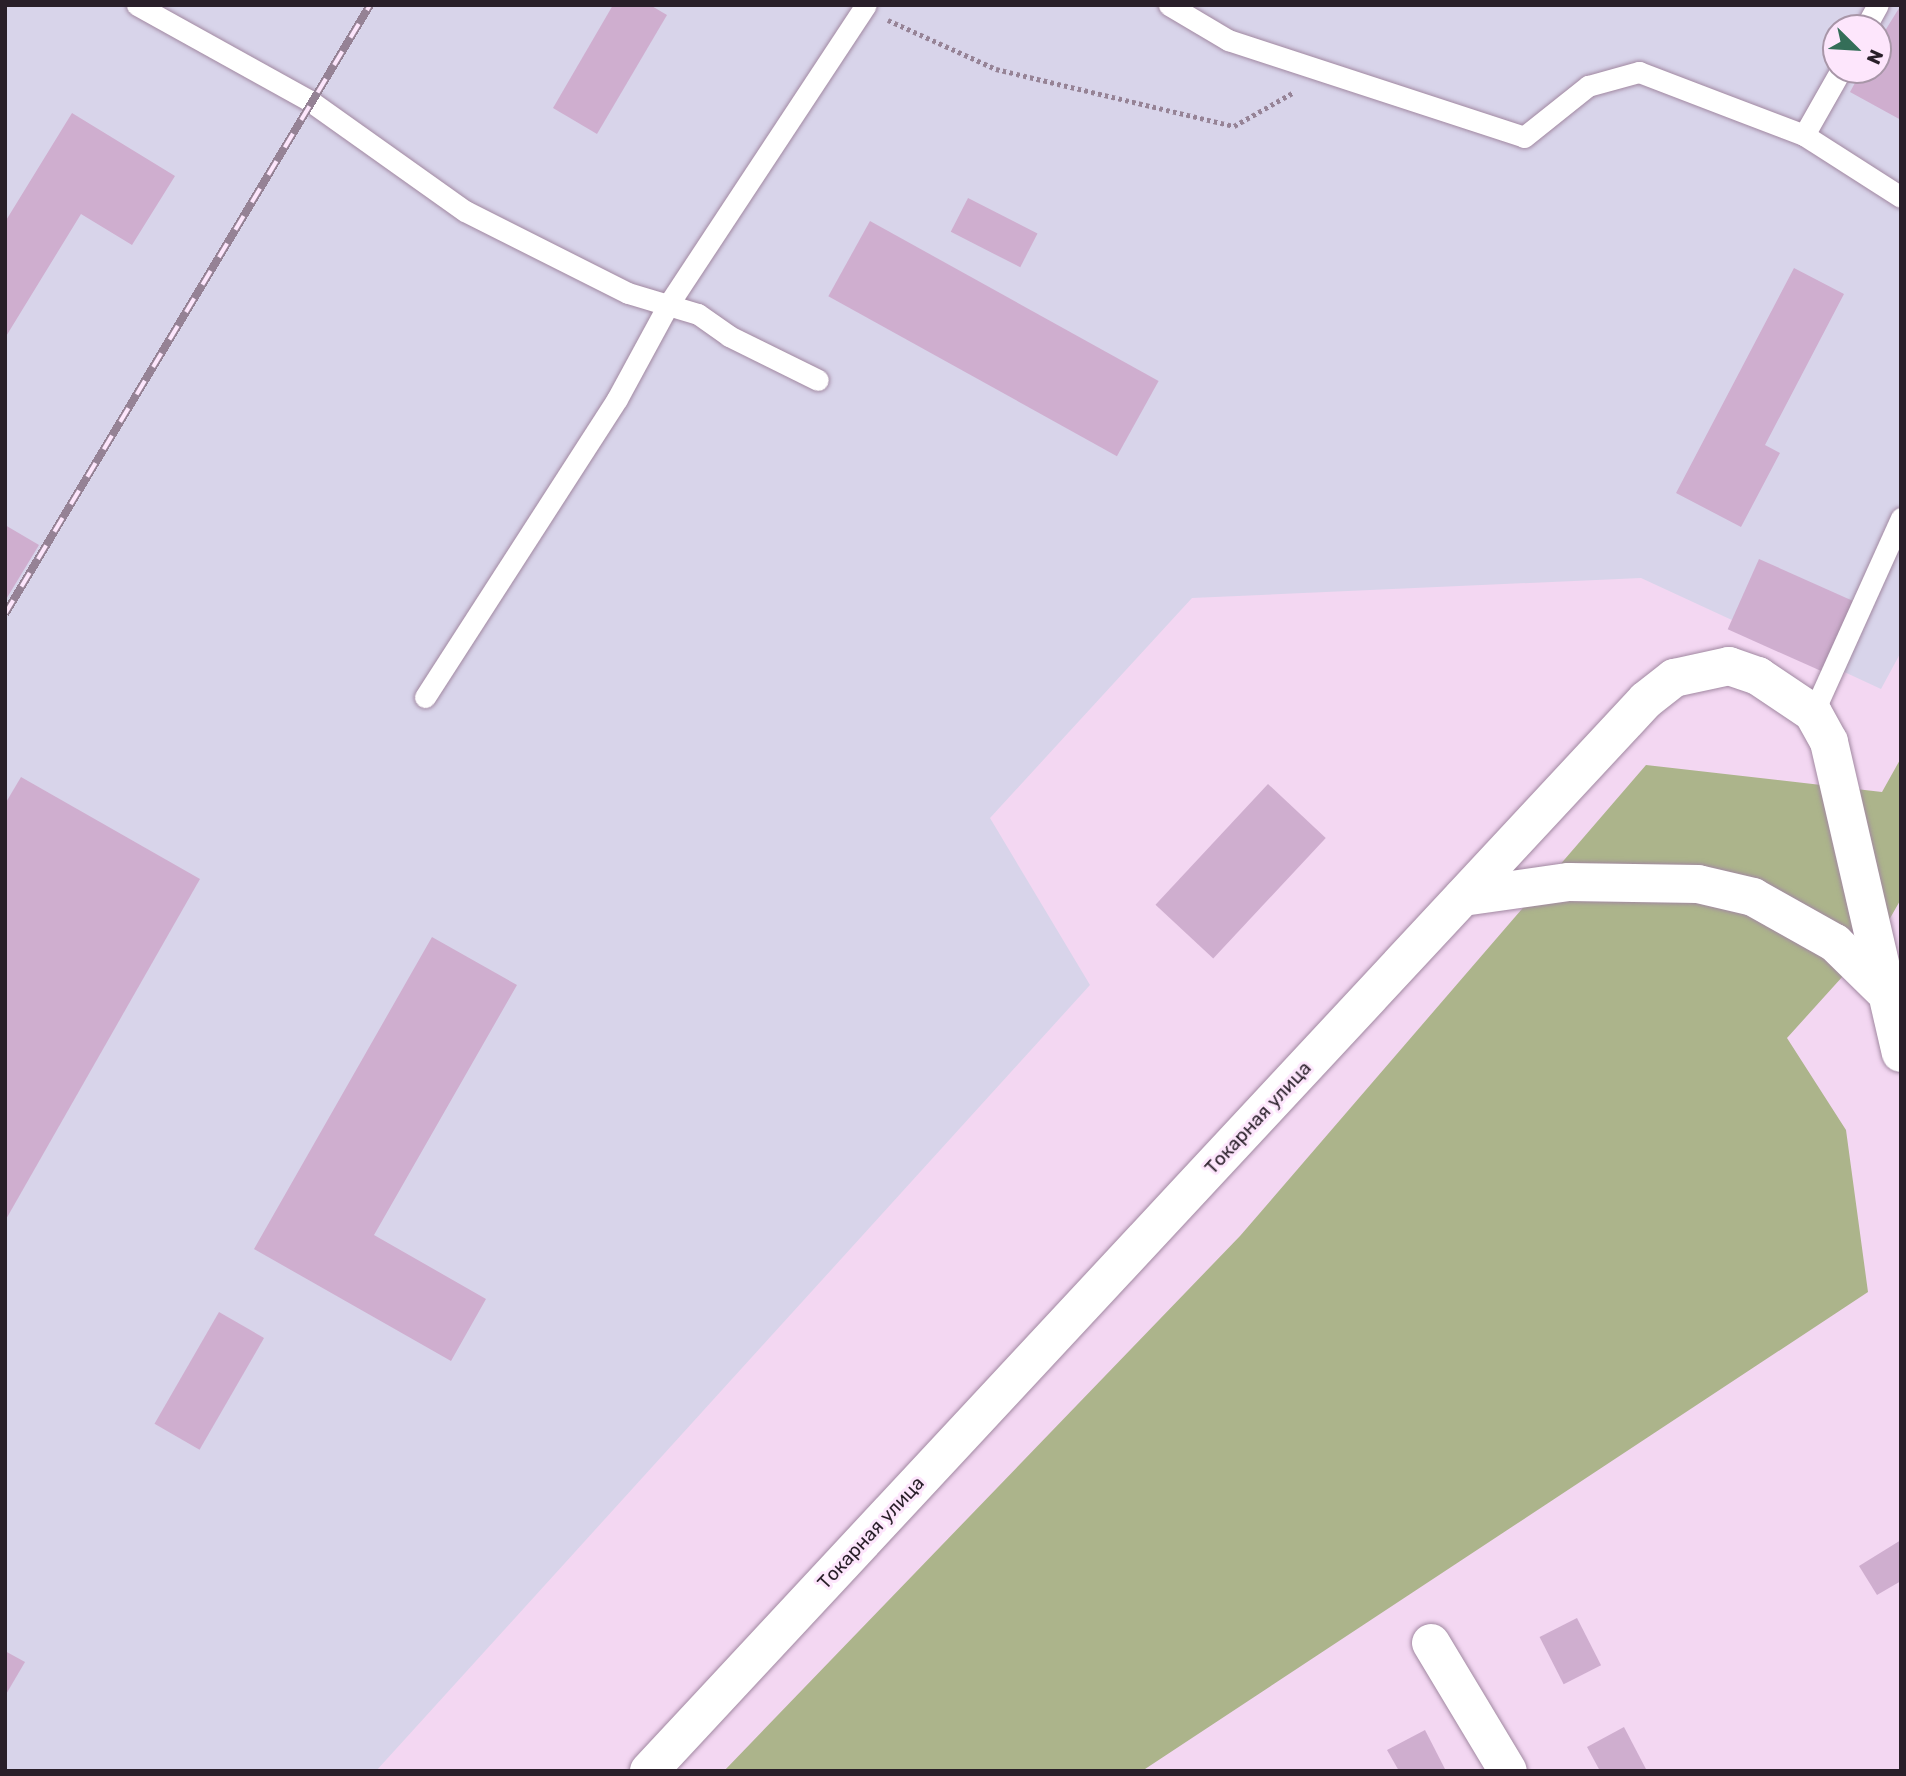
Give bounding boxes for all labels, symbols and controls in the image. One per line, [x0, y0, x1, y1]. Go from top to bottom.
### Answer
north arrow [1822, 14, 1892, 84]
text: N [1862, 46, 1888, 68]
street label: Токарная улица [1200, 1057, 1316, 1179]
street label: Токарная улица [813, 1472, 929, 1594]

